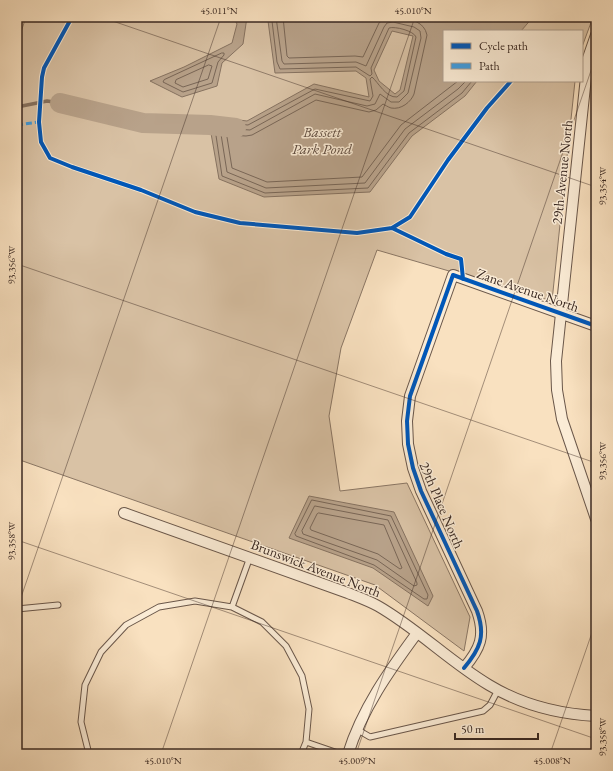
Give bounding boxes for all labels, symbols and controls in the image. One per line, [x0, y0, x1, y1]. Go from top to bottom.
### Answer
text: 45.011°N [200, 4, 238, 17]
text: 45.010°N [394, 4, 432, 17]
legend [443, 30, 583, 82]
text: Cycle path [479, 38, 528, 54]
text: Path [479, 58, 500, 74]
street label: 29th Avenue North [548, 119, 576, 225]
water label: Bassett Park Pond [292, 122, 352, 158]
text: 93.354°W [596, 166, 609, 205]
text: 93.356°W [5, 245, 18, 284]
street label: Zane Avenue North [474, 264, 582, 316]
text: 93.356°W [596, 441, 609, 480]
street label: 29th Place North [416, 459, 468, 551]
text: 93.358°W [5, 521, 18, 560]
street label: Brunswick Avenue North [249, 535, 383, 601]
scale bar [455, 715, 538, 741]
text: 93.358°W [596, 717, 609, 756]
text: 50 m [461, 721, 485, 737]
text: 45.010°N [144, 754, 182, 767]
text: 45.009°N [338, 754, 376, 767]
text: 45.008°N [533, 754, 571, 767]

